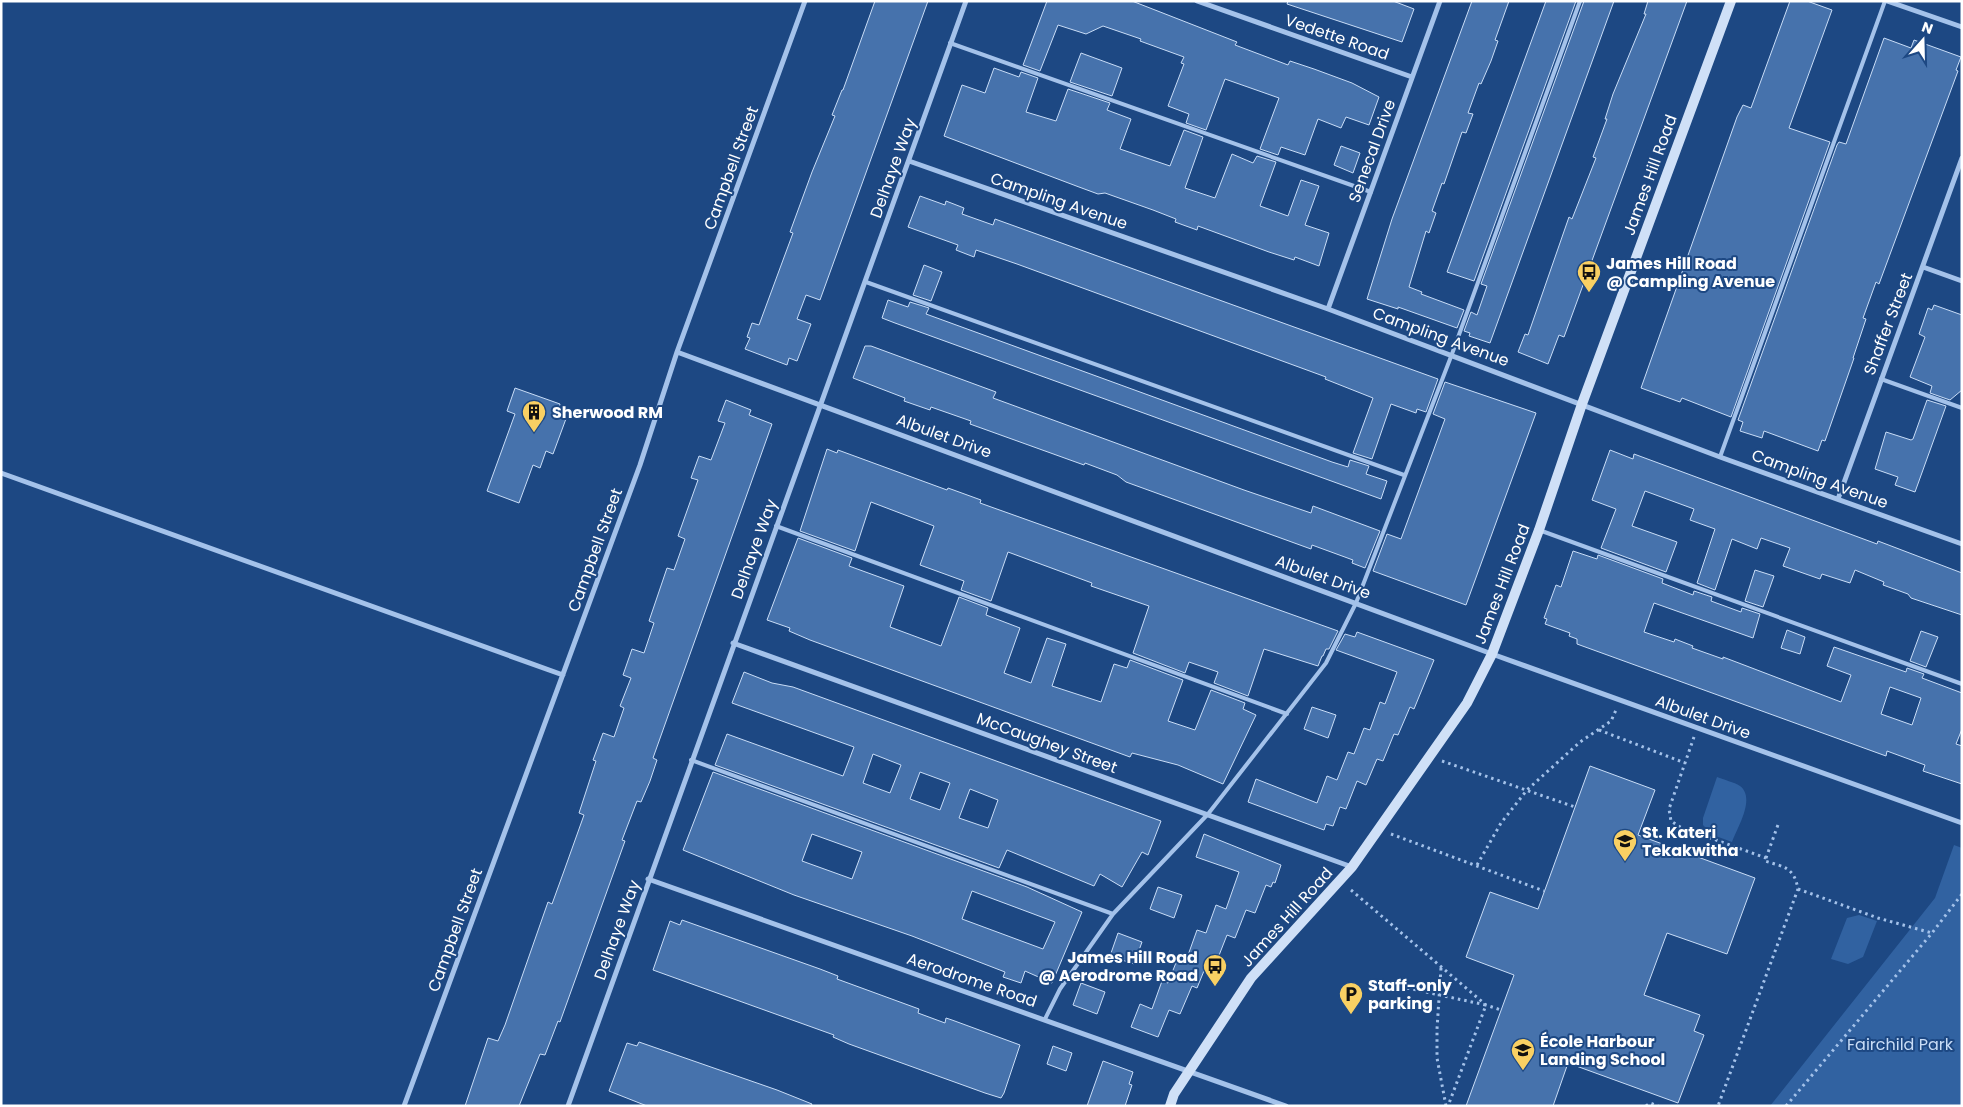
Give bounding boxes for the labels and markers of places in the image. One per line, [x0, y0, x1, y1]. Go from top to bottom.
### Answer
place label: James Hill Road @ Campling Avenue [1606, 252, 1775, 293]
bus stop icon: James Hill Road @ Campling Avenue [1576, 259, 1602, 293]
building icon: Sherwood RM [521, 399, 547, 433]
place label: Sherwood RM [552, 401, 663, 424]
place label: St. Kateri Tekakwitha [1642, 821, 1739, 862]
school or university icon: St. Kateri Tekakwitha [1612, 828, 1638, 862]
place label: James Hill Road @ Aerodrome Road [1038, 946, 1198, 987]
bus stop icon: James Hill Road @ Aerodrome Road [1202, 953, 1228, 987]
place label: Staff-only parking [1368, 974, 1453, 1015]
parking icon: Staff-only parking [1338, 981, 1364, 1015]
place label: École Harbour Landing School [1540, 1030, 1665, 1071]
school or university icon: École Harbour Landing School [1510, 1037, 1536, 1071]

